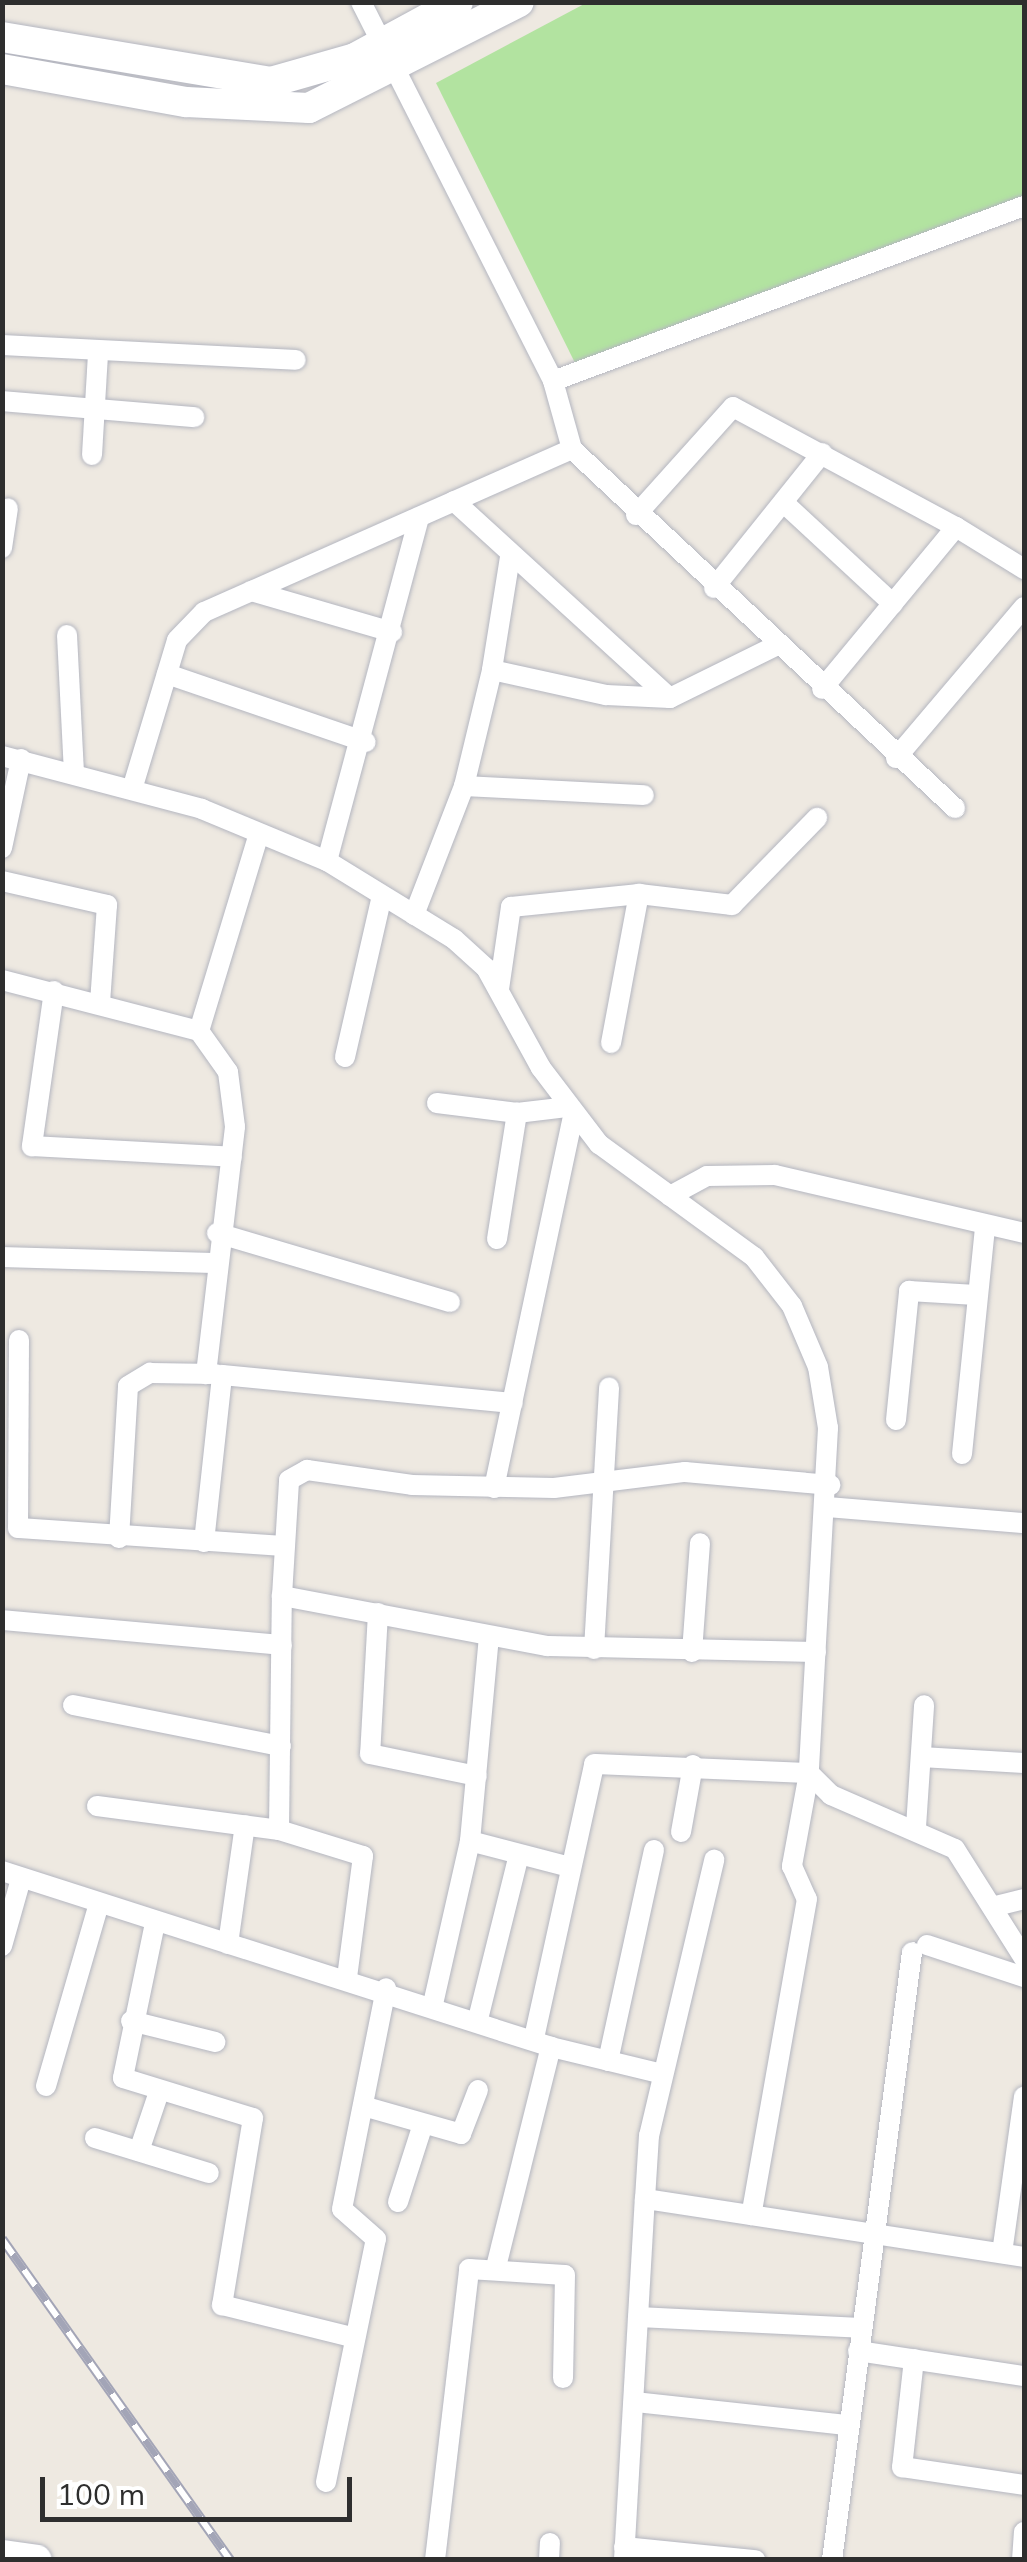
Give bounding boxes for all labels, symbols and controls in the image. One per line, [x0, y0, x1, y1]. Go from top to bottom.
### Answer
scale bar [45, 2457, 358, 2519]
text: 100 m [57, 2475, 145, 2513]

